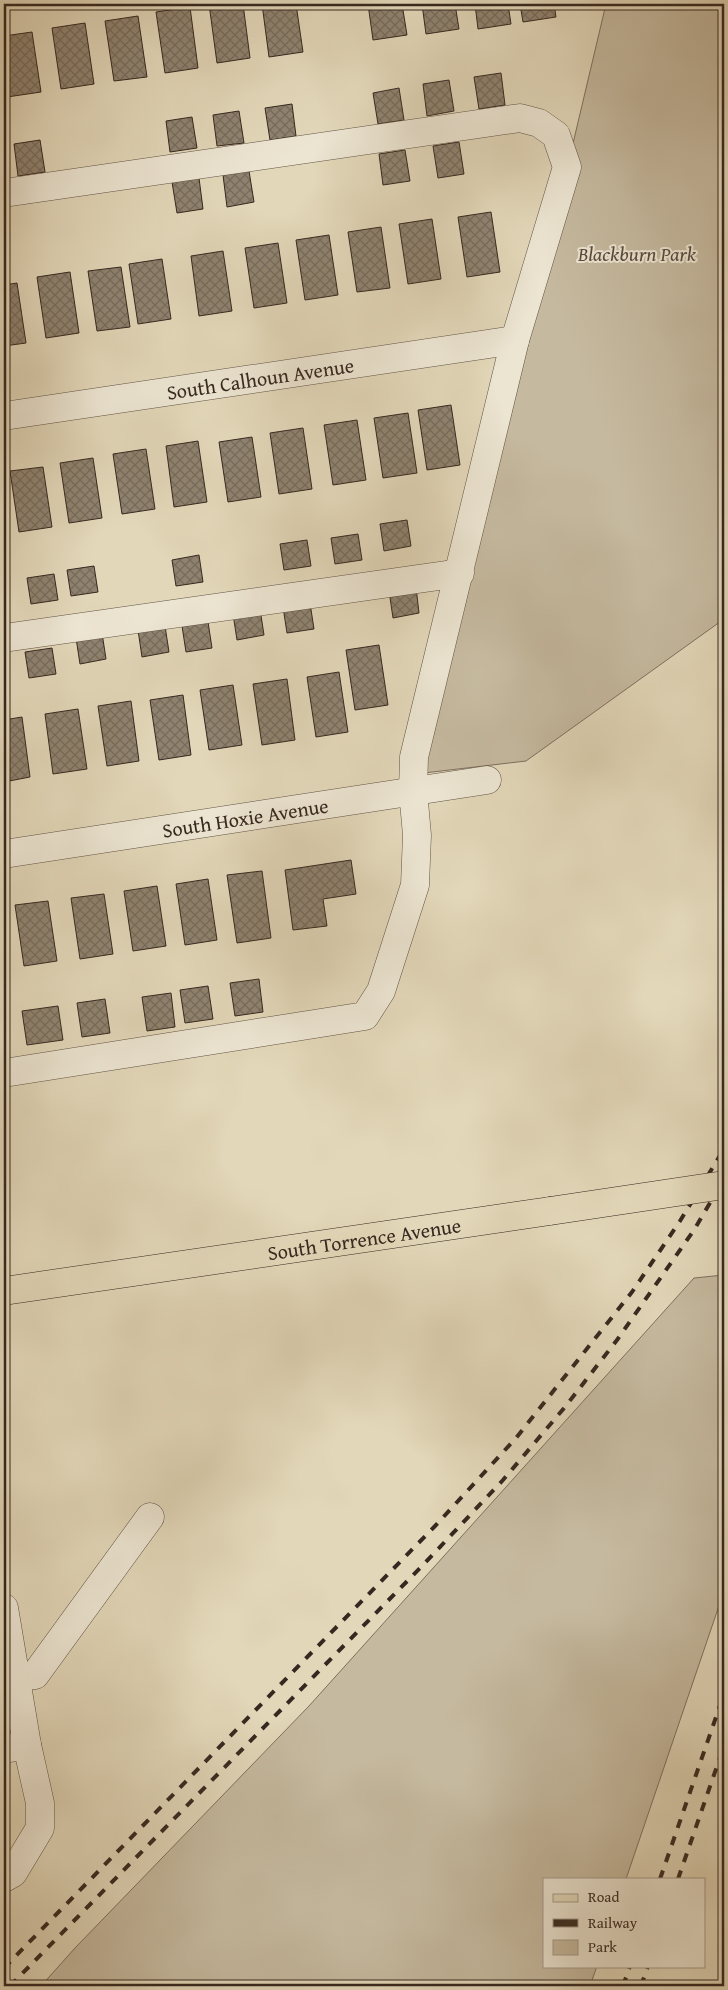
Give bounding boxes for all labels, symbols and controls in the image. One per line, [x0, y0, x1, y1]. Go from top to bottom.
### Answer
park label: Blackburn Park [577, 239, 697, 268]
street label: South Calhoun Avenue [165, 350, 356, 406]
street label: South Hoxie Avenue [160, 790, 330, 844]
street label: South Torrence Avenue [266, 1210, 463, 1267]
legend [543, 1878, 706, 1968]
text: Road [588, 1886, 619, 1907]
text: Railway [588, 1912, 638, 1933]
text: Park [588, 1936, 617, 1957]

